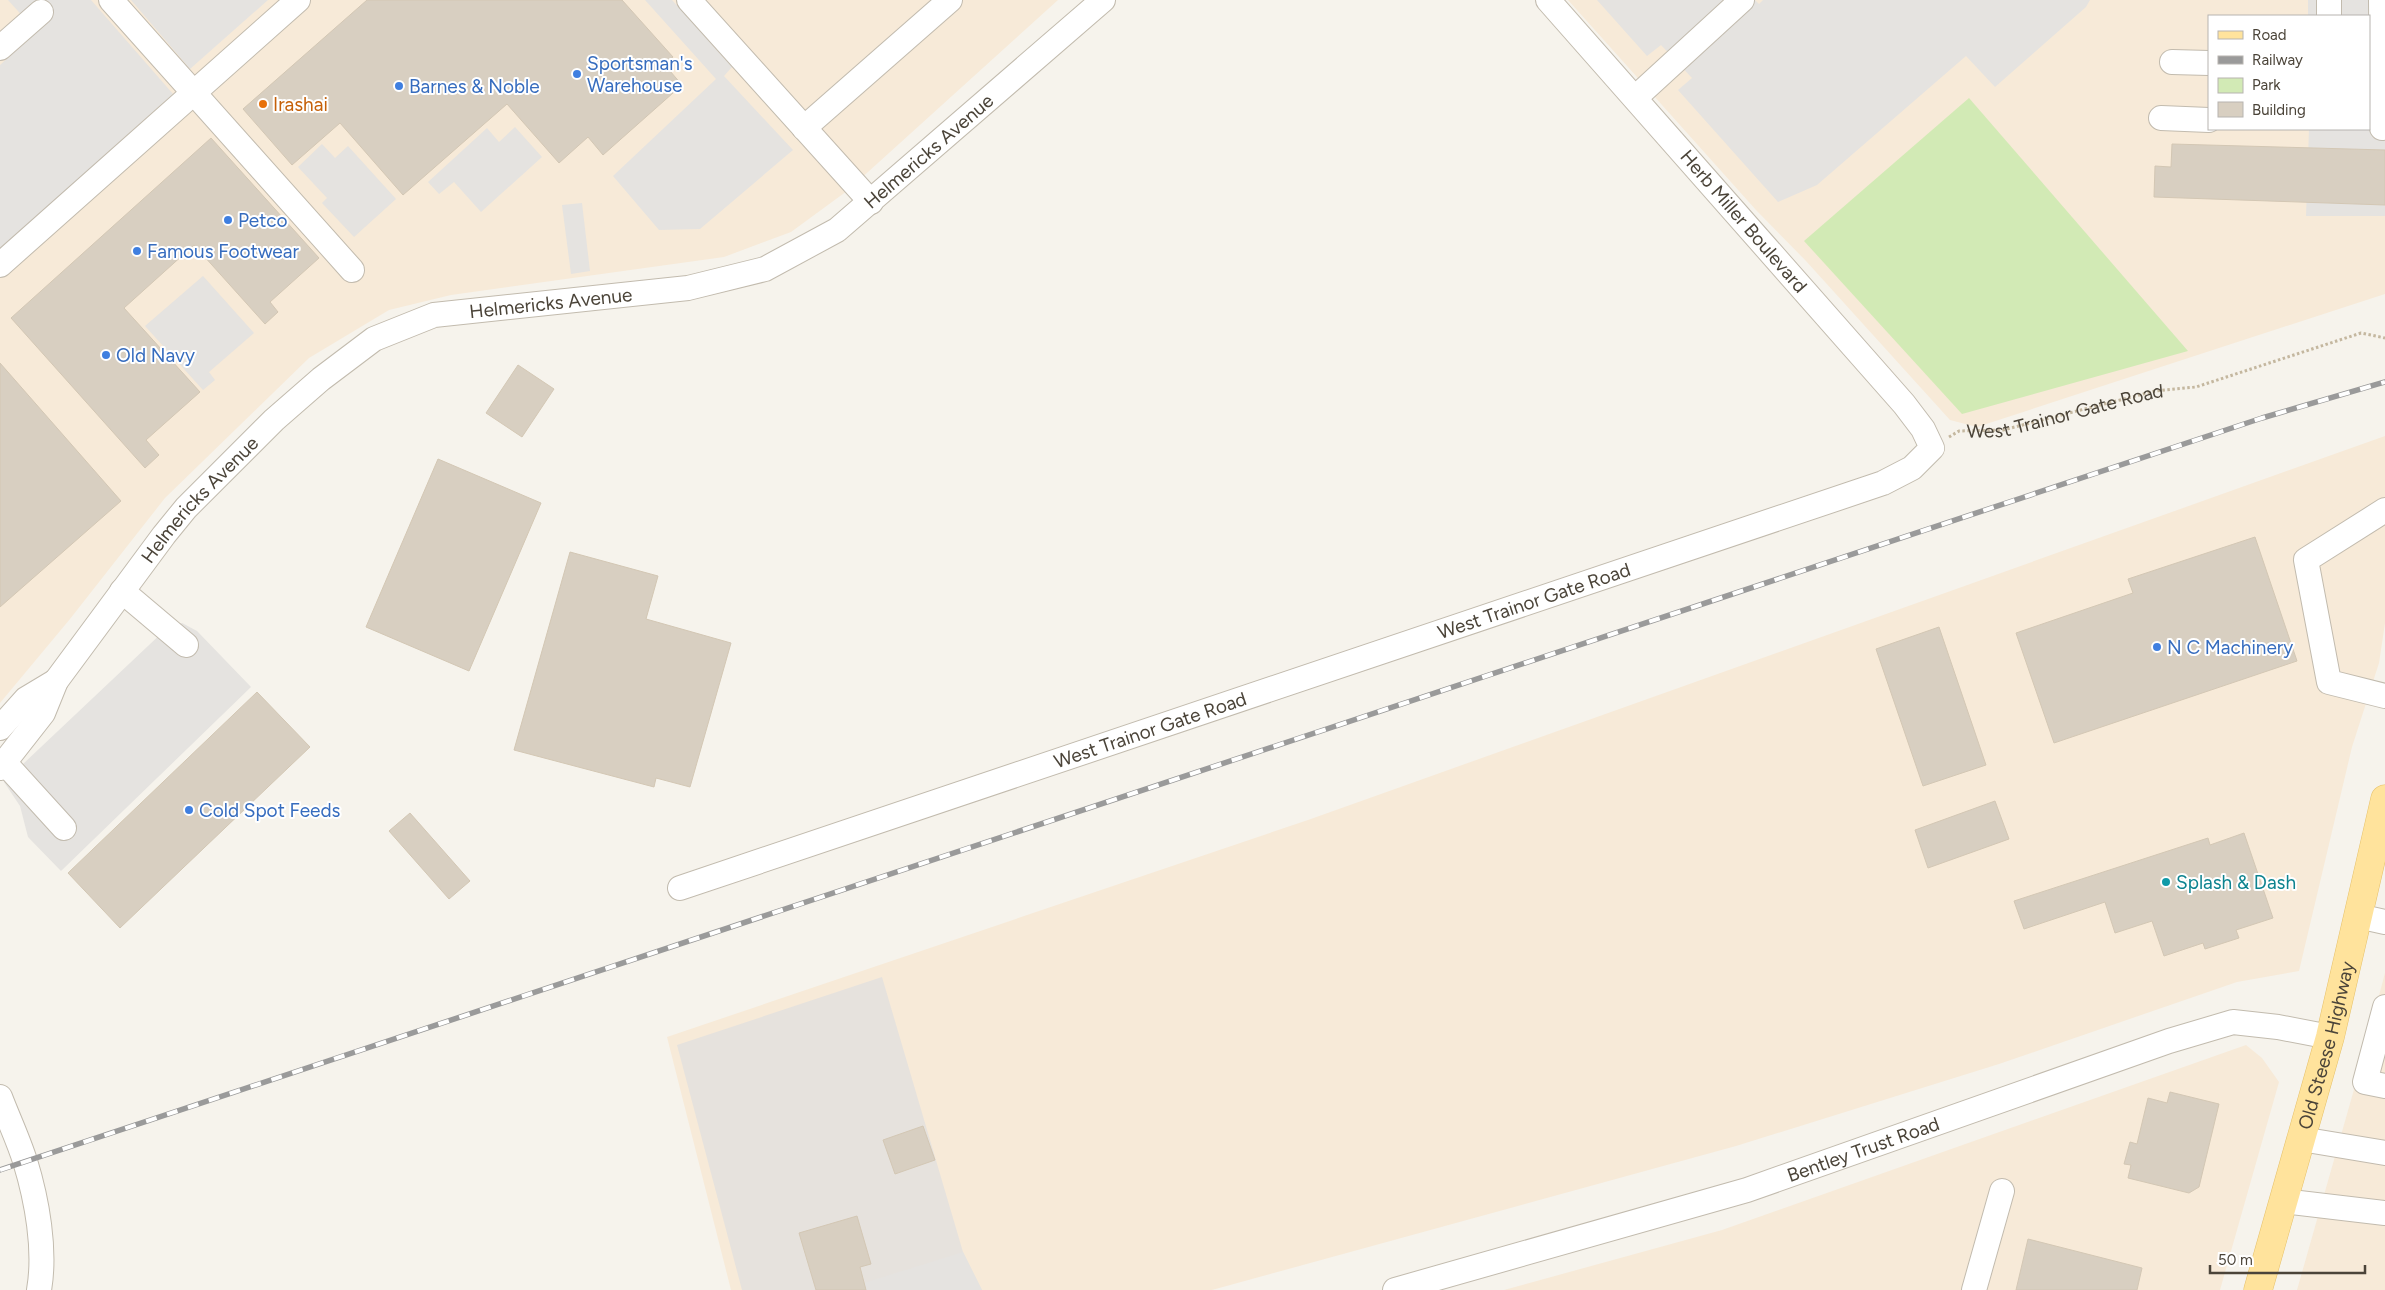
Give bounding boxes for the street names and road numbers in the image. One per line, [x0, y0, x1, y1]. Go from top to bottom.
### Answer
street label: Helmericks Avenue [859, 89, 998, 214]
street label: Herb Miller Boulevard [1675, 145, 1812, 297]
street label: Helmericks Avenue [468, 283, 633, 323]
street label: West Trainor Gate Road [1966, 379, 2164, 443]
street label: Helmericks Avenue [136, 432, 263, 568]
street label: West Trainor Gate Road [1435, 558, 1633, 644]
street label: West Trainor Gate Road [1051, 687, 1249, 773]
street label: Old Steese Highway [2293, 959, 2359, 1132]
street label: Bentley Trust Road [1784, 1112, 1942, 1187]

